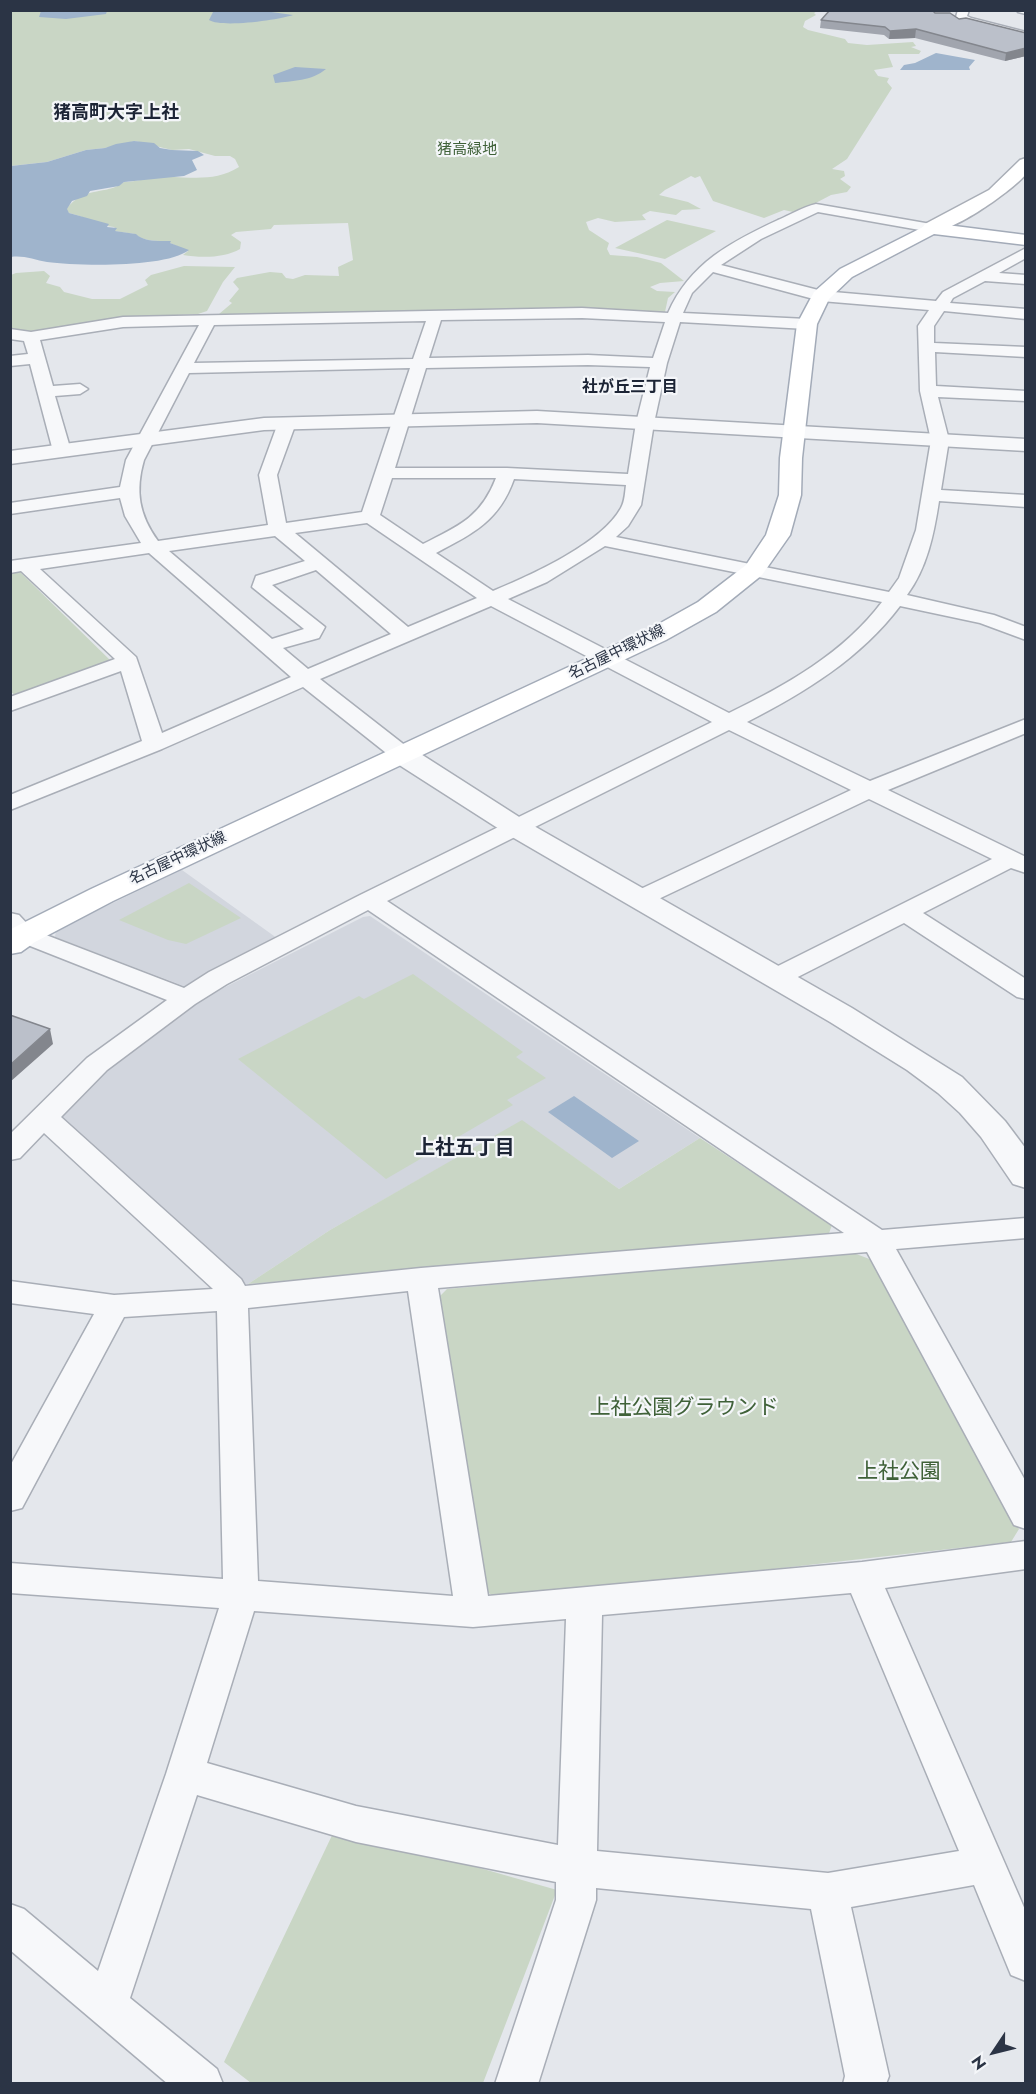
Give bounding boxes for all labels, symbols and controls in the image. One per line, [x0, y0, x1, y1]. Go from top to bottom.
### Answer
district label: 猪高町大字上社 [53, 103, 179, 125]
park label: 猪高緑地 [437, 141, 497, 159]
district label: 社が丘三丁目 [582, 378, 678, 398]
street label: 名古屋中環状線 [566, 622, 668, 684]
street label: 名古屋中環状線 [127, 829, 229, 889]
district label: 上社五丁目 [415, 1137, 515, 1161]
park label: 上社公園グラウンド [590, 1396, 778, 1422]
park label: 上社公園 [857, 1460, 941, 1486]
north arrow [964, 2022, 1024, 2082]
text: N [966, 2051, 992, 2074]

